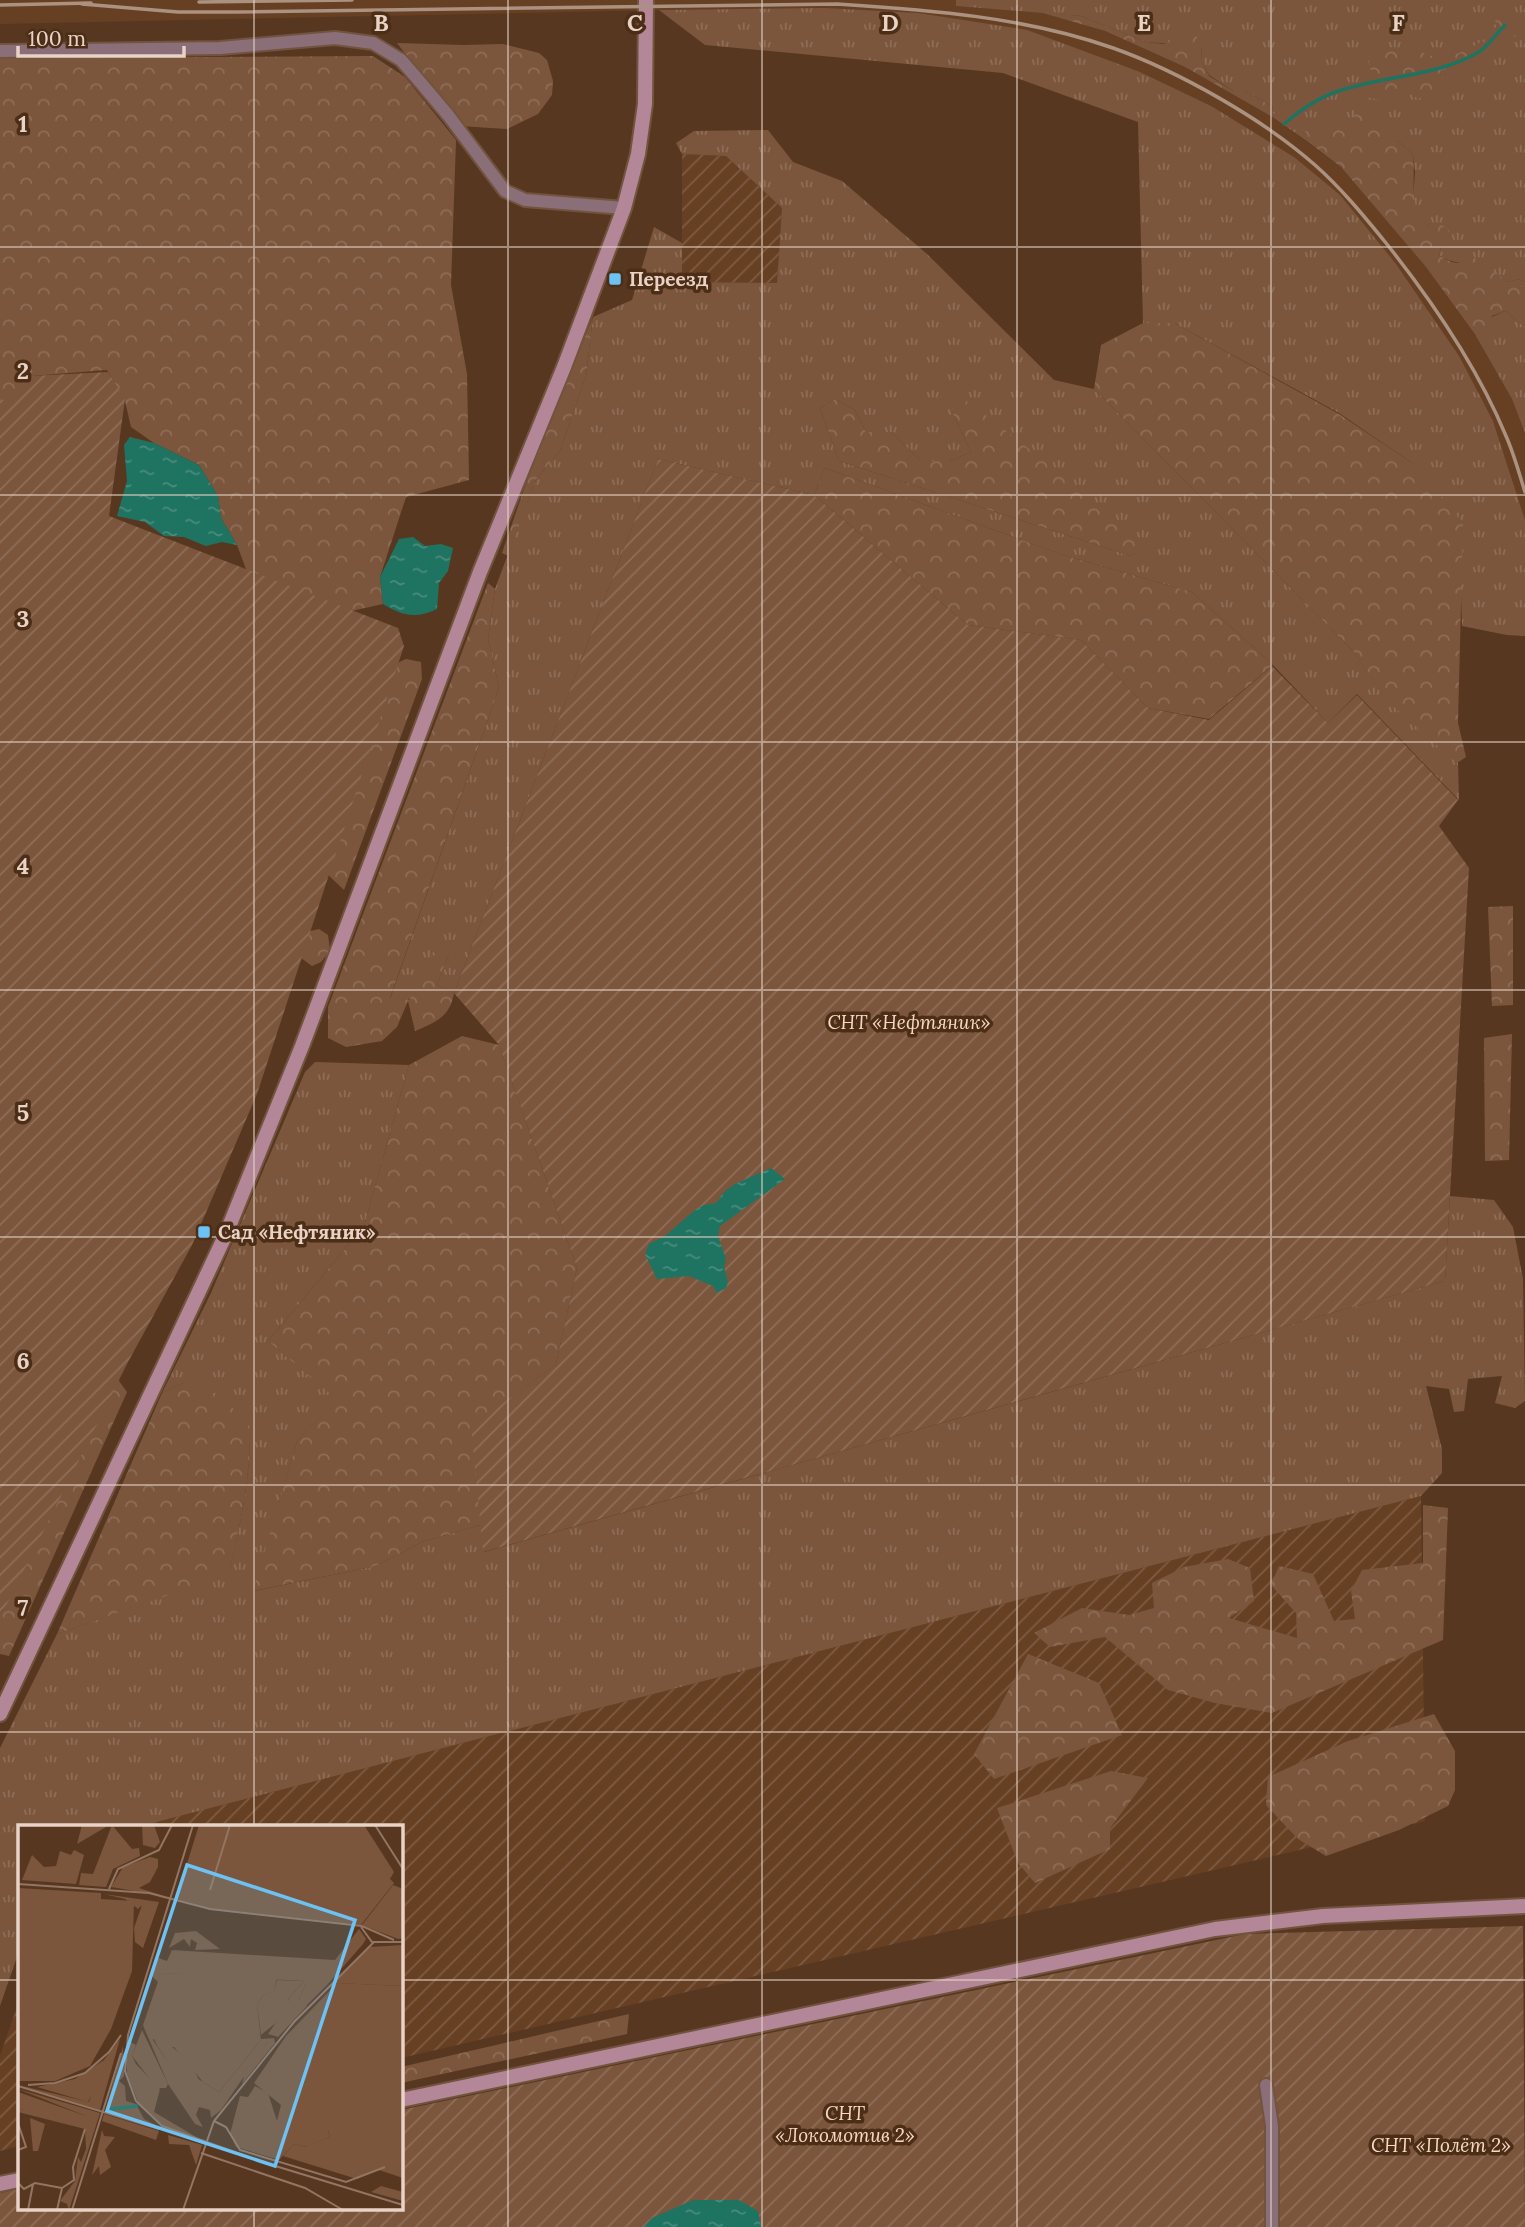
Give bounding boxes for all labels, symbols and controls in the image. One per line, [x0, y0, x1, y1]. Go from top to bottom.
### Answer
text: B [373, 8, 389, 37]
text: C [627, 8, 643, 37]
text: D [881, 8, 899, 37]
text: E [1137, 8, 1151, 37]
text: F [1391, 8, 1405, 37]
scale bar [18, 14, 184, 58]
text: 100 m [28, 25, 86, 52]
text: 1 [18, 109, 28, 138]
place label: Переезд [629, 267, 709, 291]
marker: Переезд [607, 271, 623, 287]
text: 2 [17, 356, 29, 385]
text: 3 [17, 604, 29, 633]
text: 4 [17, 851, 29, 880]
park label: СНТ «Нефтяник» [828, 1010, 991, 1034]
text: 5 [17, 1098, 29, 1127]
place label: Сад «Нефтяник» [218, 1220, 375, 1244]
marker: Сад «Нефтяник» [196, 1224, 212, 1240]
text: 6 [16, 1346, 30, 1375]
text: 7 [18, 1593, 29, 1622]
inset map [18, 1825, 402, 2210]
park label: СНТ «Локомотив 2» [775, 2101, 915, 2147]
park label: СНТ «Полёт 2» [1371, 2133, 1511, 2157]

